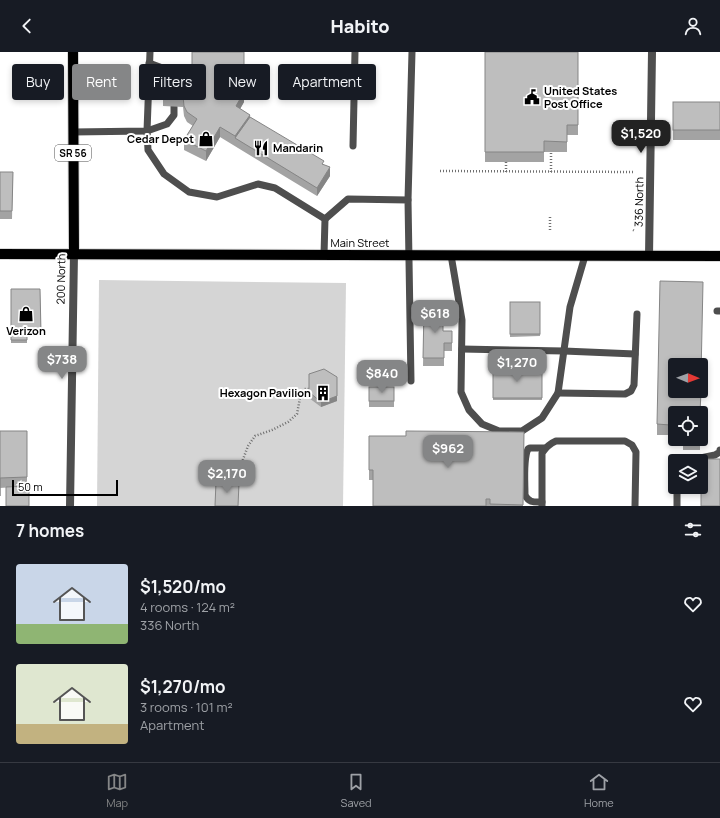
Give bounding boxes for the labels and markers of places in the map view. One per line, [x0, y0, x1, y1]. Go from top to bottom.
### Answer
place label: United States Post Office [544, 83, 617, 111]
public building icon: United States Post Office [523, 88, 541, 106]
pin: $1,520 [608, 120, 674, 154]
shop icon: Cedar Depot [197, 130, 215, 148]
place label: Cedar Depot [127, 131, 194, 146]
restaurant icon: Mandarin [252, 139, 270, 157]
place label: Mandarin [273, 140, 323, 155]
pin: $618 [411, 300, 459, 334]
shop icon: Verizon [17, 305, 35, 323]
place label: Verizon [6, 323, 46, 338]
pin: $738 [38, 346, 86, 380]
pin: $1,270 [484, 349, 550, 383]
pin: $840 [358, 360, 406, 394]
building icon: Hexagon Pavilion [314, 384, 332, 402]
place label: Hexagon Pavilion [220, 385, 311, 400]
pin: $962 [424, 435, 472, 469]
pin: $2,170 [194, 460, 260, 494]

